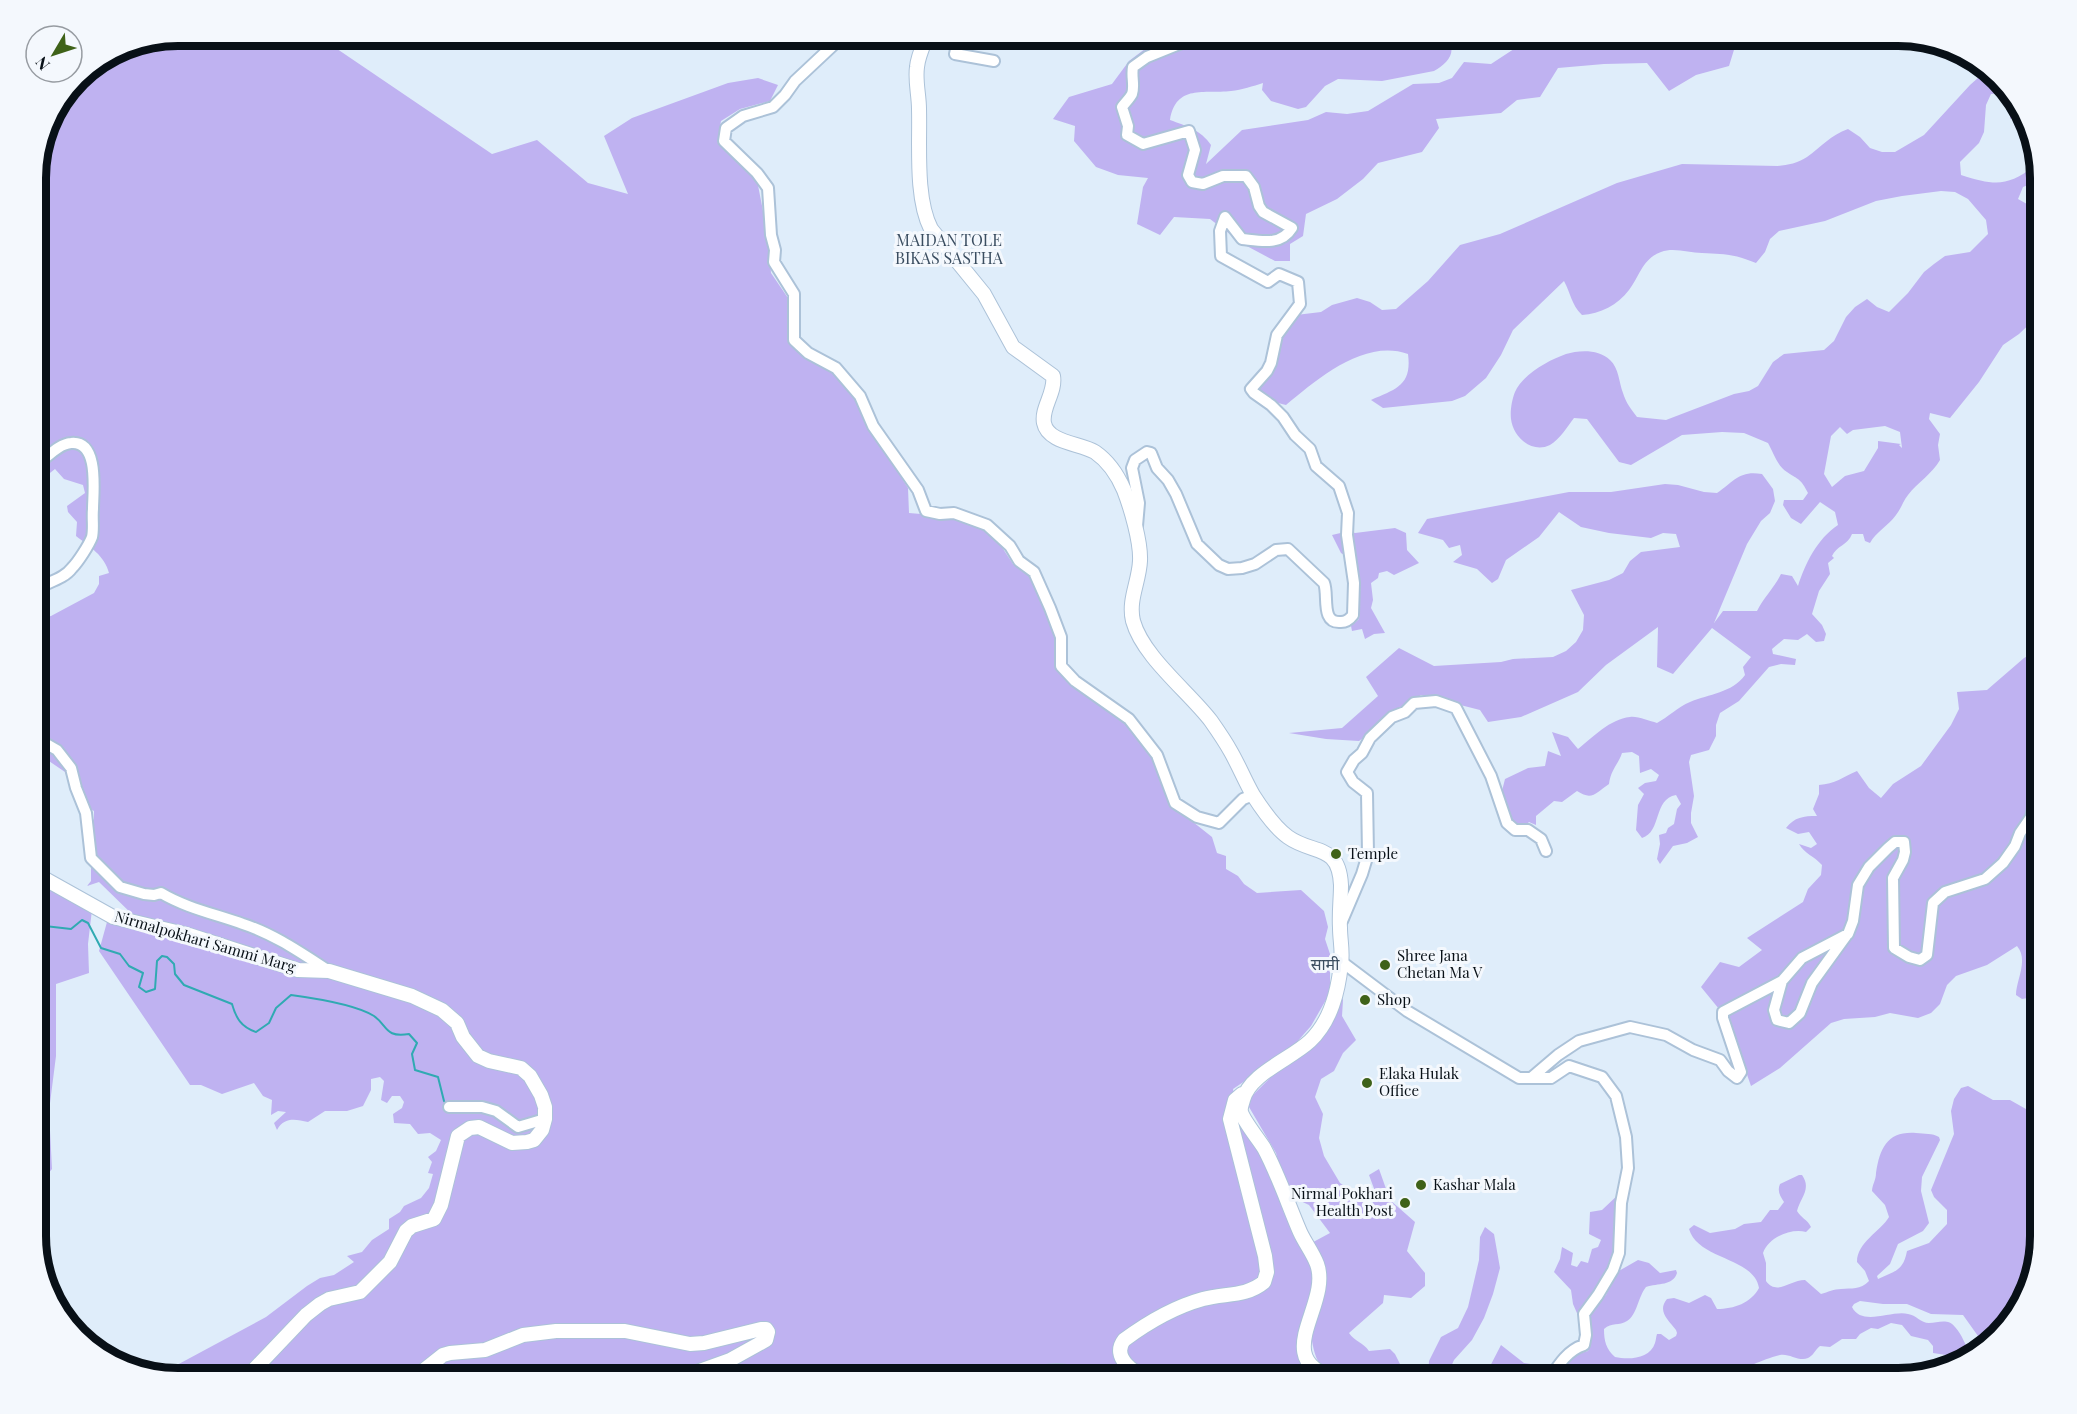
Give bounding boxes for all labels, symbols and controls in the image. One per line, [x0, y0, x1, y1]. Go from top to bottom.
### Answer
north arrow [24, 24, 84, 84]
text: N [30, 52, 54, 75]
district label: MAIDAN TOLE BIKAS SASTHA [895, 229, 1004, 268]
place label: Temple [1348, 843, 1398, 863]
marker: Temple [1329, 847, 1343, 861]
street label: Nirmalpokhari Sammi Marg [112, 906, 298, 977]
place label: Shree Jana Chetan Ma V [1397, 945, 1483, 982]
district label: सामी [1311, 953, 1340, 974]
marker: Shree Jana Chetan Ma V [1378, 958, 1392, 972]
place label: Shop [1377, 989, 1411, 1009]
marker: Shop [1358, 993, 1372, 1007]
place label: Elaka Hulak Office [1379, 1063, 1460, 1100]
marker: Elaka Hulak Office [1360, 1076, 1374, 1090]
place label: Kashar Mala [1433, 1174, 1516, 1194]
marker: Kashar Mala [1414, 1178, 1428, 1192]
place label: Nirmal Pokhari Health Post [1291, 1183, 1394, 1220]
marker: Nirmal Pokhari Health Post [1398, 1196, 1412, 1210]

